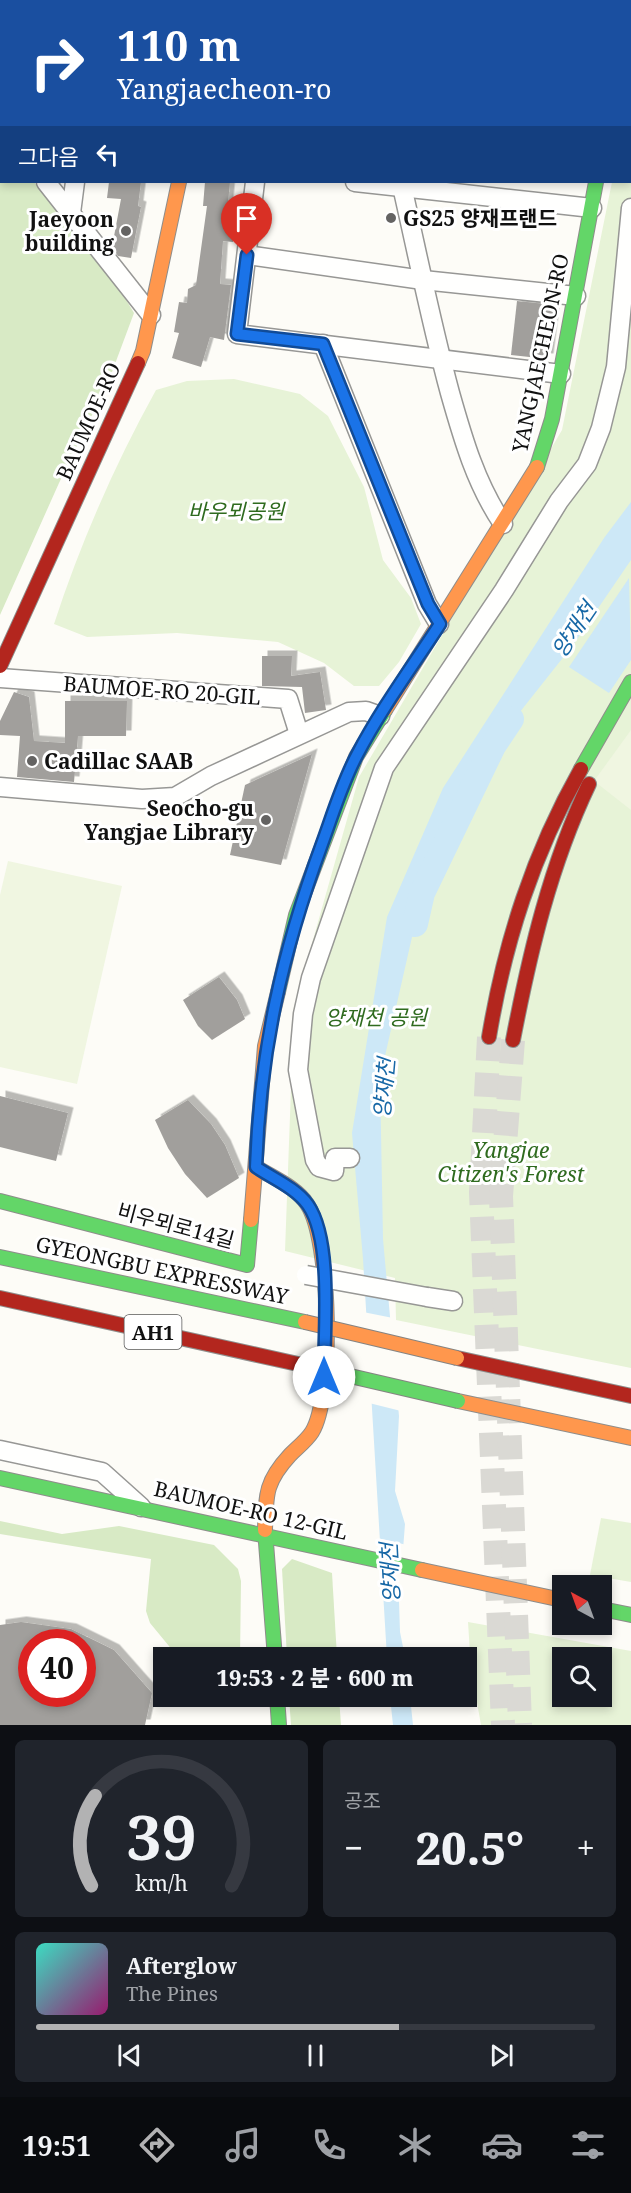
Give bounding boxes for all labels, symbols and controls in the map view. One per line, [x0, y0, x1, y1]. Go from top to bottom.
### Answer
text: 110 m [117, 16, 241, 73]
icon: right [18, 24, 96, 102]
text: Yangjaecheon-ro [117, 70, 332, 107]
icon: left [91, 138, 124, 171]
text: 그다음 [18, 141, 79, 171]
pin [221, 193, 272, 255]
icon: arrive [230, 202, 263, 235]
place label: GS25 양재프랜드 [403, 204, 557, 232]
place label: Jaeyoon building [25, 205, 114, 257]
marker: GS25 양재프랜드 [384, 211, 398, 225]
marker: Jaeyoon building [119, 224, 133, 238]
street label: YANGJAECHEON-RO [505, 251, 575, 456]
street label: BAUMOE-RO [49, 357, 127, 485]
park label: 바우뫼공원 [188, 497, 286, 525]
water label: 양재천 [544, 593, 604, 663]
street label: BAUMOE-RO 20-GIL [62, 669, 262, 711]
place label: Cadillac SAAB [44, 747, 193, 775]
marker: Cadillac SAAB [25, 754, 39, 768]
place label: Seocho-gu Yangjae Library [84, 794, 255, 846]
marker: Seocho-gu Yangjae Library [259, 813, 273, 827]
park label: 양재천 공원 [325, 1003, 429, 1031]
water label: 양재천 [365, 1054, 401, 1120]
park label: Yangjae Citizen's Forest [437, 1136, 585, 1188]
street label: 비우뫼로14길 [114, 1196, 238, 1254]
street label: GYEONGBU EXPRESSWAY [33, 1230, 292, 1311]
road number: AH1 [124, 1315, 182, 1349]
position arrow [292, 1345, 356, 1409]
street label: BAUMOE-RO 12-GIL [151, 1474, 351, 1546]
water label: 양재천 [372, 1539, 406, 1604]
north arrow [552, 1575, 612, 1635]
map controls [552, 1575, 612, 1707]
speed limit sign: 40 [18, 1629, 96, 1707]
button: search [552, 1647, 612, 1707]
text: 19:53 · 2 분 · 600 m [217, 1662, 414, 1692]
text: 공조 [344, 1787, 381, 1814]
text: 39 [126, 1793, 197, 1878]
text: 20.5° [416, 1817, 524, 1878]
text: − [344, 1825, 363, 1870]
text: + [577, 1825, 595, 1870]
text: km/h [135, 1868, 188, 1897]
text: Afterglow [126, 1950, 237, 1980]
text: The Pines [126, 1980, 218, 2007]
icon: previous [113, 2039, 146, 2072]
icon: pause [299, 2039, 332, 2072]
icon: next [485, 2039, 518, 2072]
icon: directions [136, 2124, 178, 2166]
icon: music [222, 2124, 264, 2166]
icon: phone [308, 2124, 350, 2166]
icon: climate [394, 2124, 436, 2166]
icon: car [481, 2124, 523, 2166]
icon: filters [567, 2124, 609, 2166]
text: 19:51 [22, 2127, 91, 2164]

